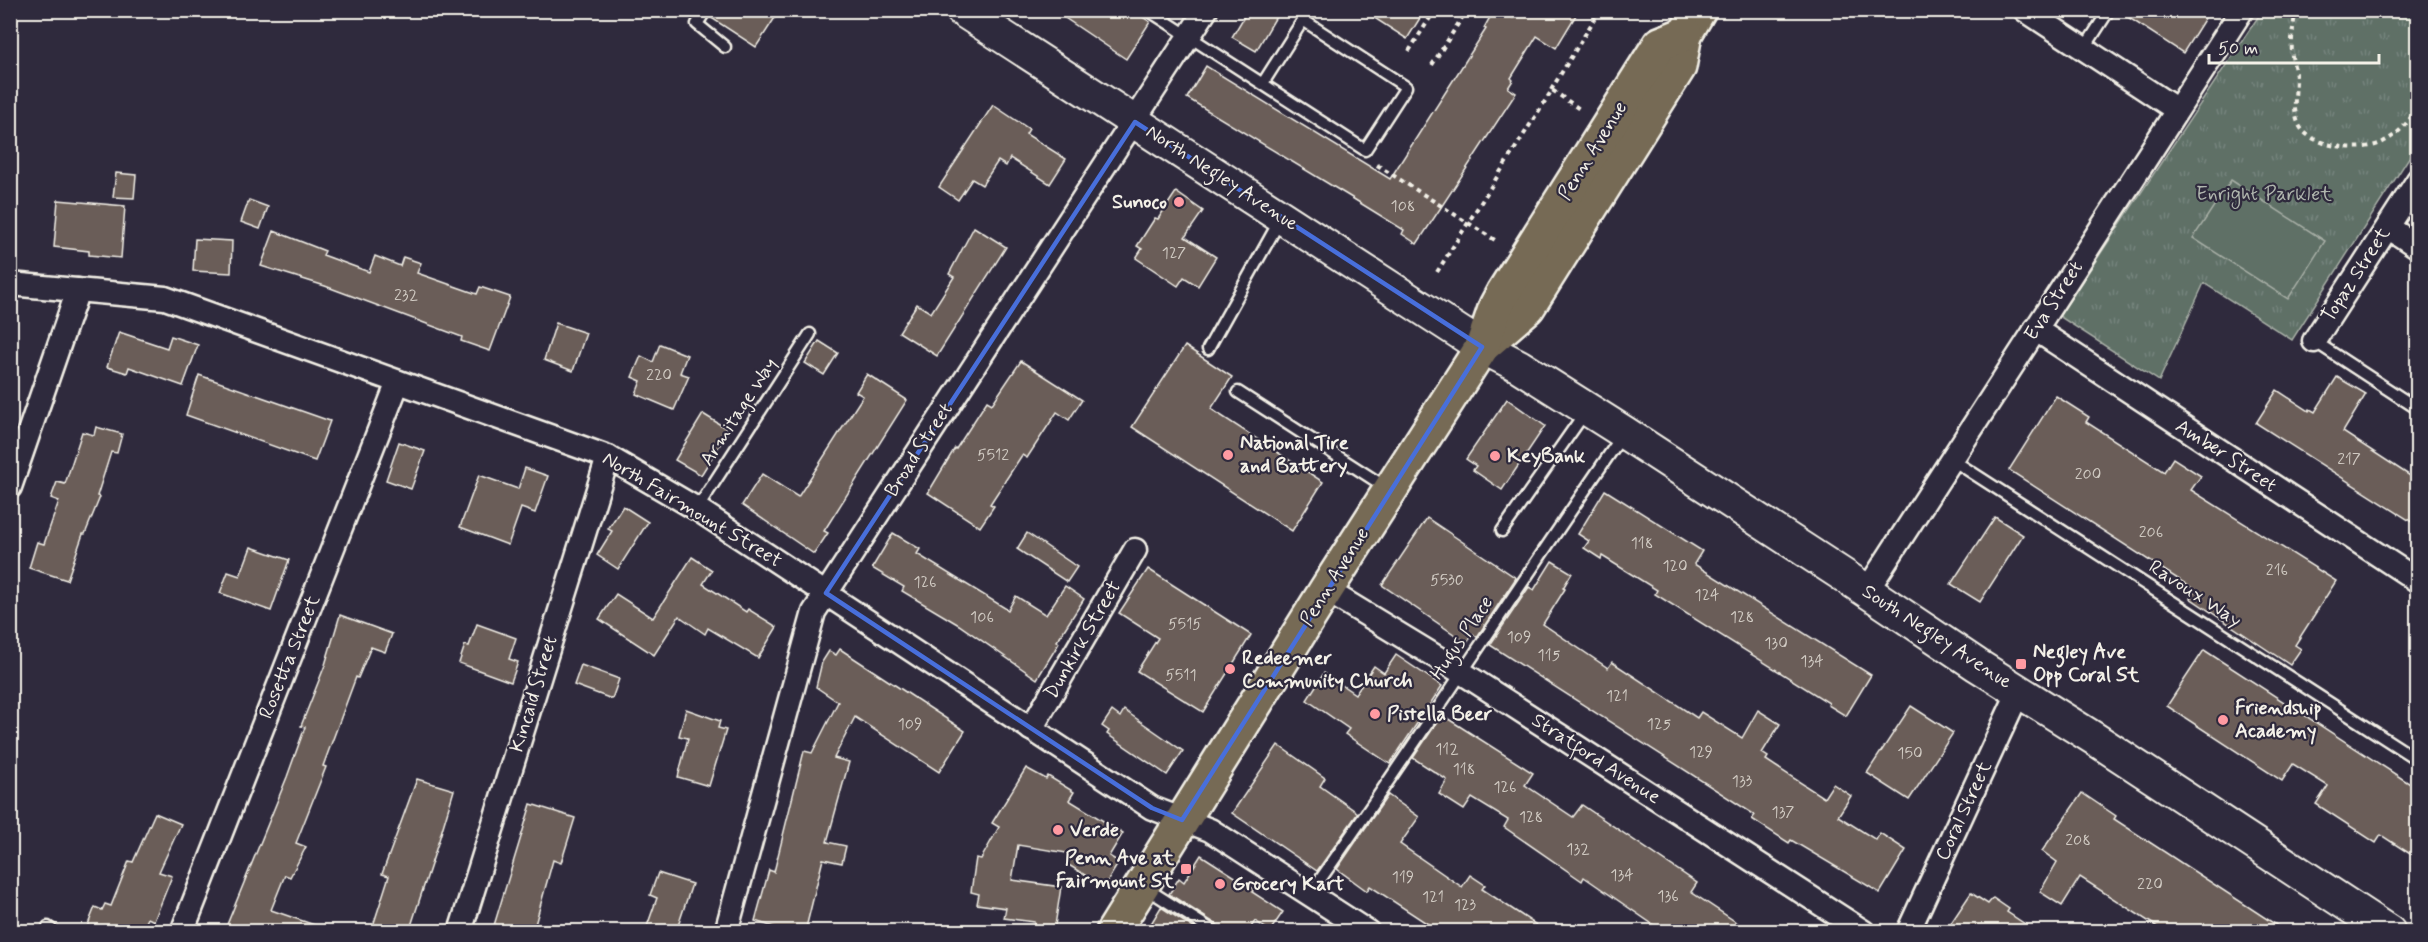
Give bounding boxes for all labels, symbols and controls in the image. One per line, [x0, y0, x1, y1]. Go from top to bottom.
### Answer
scale bar [2209, 27, 2378, 65]
text: 50 m [2218, 37, 2258, 61]
street label: Penn Avenue [1552, 96, 1634, 206]
street label: North Negley Avenue [1139, 119, 1304, 239]
park label: Enright Parklet [2196, 181, 2332, 209]
place label: Sunoco [1112, 189, 1167, 216]
marker: Sunoco [1172, 195, 1186, 209]
house number: 108 [1391, 196, 1415, 217]
street label: Topaz Street [2315, 222, 2397, 328]
house number: 127 [1162, 243, 1186, 264]
street label: Eva Street [2018, 256, 2090, 346]
house number: 232 [394, 285, 419, 306]
street label: Armitage Way [694, 353, 784, 471]
house number: 220 [646, 365, 672, 386]
street label: Broad Street [878, 398, 960, 502]
street label: Amber Street [2170, 413, 2282, 499]
place label: National Tire and Battery [1240, 430, 1349, 480]
place label: KeyBank [1507, 443, 1586, 470]
house number: 5512 [977, 445, 1009, 466]
street label: North Fairmount Street [597, 446, 787, 574]
marker: National Tire and Battery [1221, 448, 1235, 462]
marker: KeyBank [1488, 449, 1502, 463]
house number: 217 [2337, 449, 2361, 470]
house number: 200 [2075, 464, 2101, 485]
street label: Penn Avenue [1294, 522, 1376, 632]
house number: 206 [2139, 522, 2163, 543]
house number: 118 [1631, 533, 1653, 554]
street label: Ravoux Way [2143, 554, 2247, 634]
house number: 120 [1662, 556, 1688, 577]
house number: 216 [2266, 560, 2288, 581]
house number: 5530 [1430, 570, 1464, 591]
house number: 126 [913, 572, 937, 593]
street label: Dunkirk Street [1038, 576, 1128, 704]
street label: South Negley Avenue [1856, 578, 2017, 697]
house number: 124 [1694, 585, 1720, 606]
street label: Rosetta Street [253, 591, 327, 723]
street label: Hugus Place [1424, 591, 1502, 686]
house number: 106 [970, 607, 994, 628]
house number: 128 [1730, 607, 1754, 628]
house number: 5515 [1168, 614, 1202, 635]
house number: 109 [1507, 627, 1531, 648]
street label: Kincaid Street [503, 632, 565, 756]
house number: 130 [1764, 633, 1788, 654]
place label: Negley Ave Opp Coral St [2033, 639, 2140, 689]
place label: Redeemer Community Church [1242, 645, 1413, 695]
house number: 115 [1538, 645, 1561, 666]
house number: 134 [1800, 651, 1824, 672]
marker: Negley Ave Opp Coral St [2014, 657, 2028, 671]
marker: Redeemer Community Church [1223, 662, 1237, 676]
house number: 5511 [1165, 665, 1197, 686]
house number: 121 [1606, 686, 1628, 707]
place label: Friendship Academy [2235, 695, 2322, 745]
place label: Pistella Beer [1387, 701, 1493, 728]
marker: Pistella Beer [1368, 707, 1382, 721]
street label: Stratford Avenue [1525, 707, 1666, 813]
marker: Friendship Academy [2216, 713, 2230, 727]
house number: 109 [898, 714, 922, 735]
house number: 125 [1647, 714, 1671, 735]
house number: 112 [1435, 739, 1459, 760]
house number: 129 [1689, 742, 1713, 763]
house number: 150 [1897, 743, 1923, 764]
street label: Coral Street [1929, 757, 1999, 865]
house number: 118 [1453, 759, 1475, 780]
house number: 133 [1732, 771, 1753, 792]
house number: 126 [1493, 777, 1517, 798]
house number: 137 [1772, 802, 1794, 823]
house number: 128 [1519, 807, 1543, 828]
place label: Verde [1070, 817, 1119, 844]
marker: Verde [1051, 823, 1065, 837]
house number: 208 [2065, 830, 2091, 851]
house number: 132 [1566, 839, 1590, 860]
place label: Penn Ave at Fairmount St [1056, 845, 1175, 895]
marker: Penn Ave at Fairmount St [1179, 862, 1193, 876]
house number: 134 [1610, 865, 1634, 886]
house number: 119 [1392, 867, 1414, 888]
place label: Grocery Kart [1232, 871, 1345, 898]
house number: 220 [2137, 874, 2163, 895]
marker: Grocery Kart [1213, 877, 1227, 891]
house number: 136 [1657, 886, 1679, 907]
house number: 121 [1422, 887, 1444, 908]
house number: 123 [1454, 895, 1477, 916]

